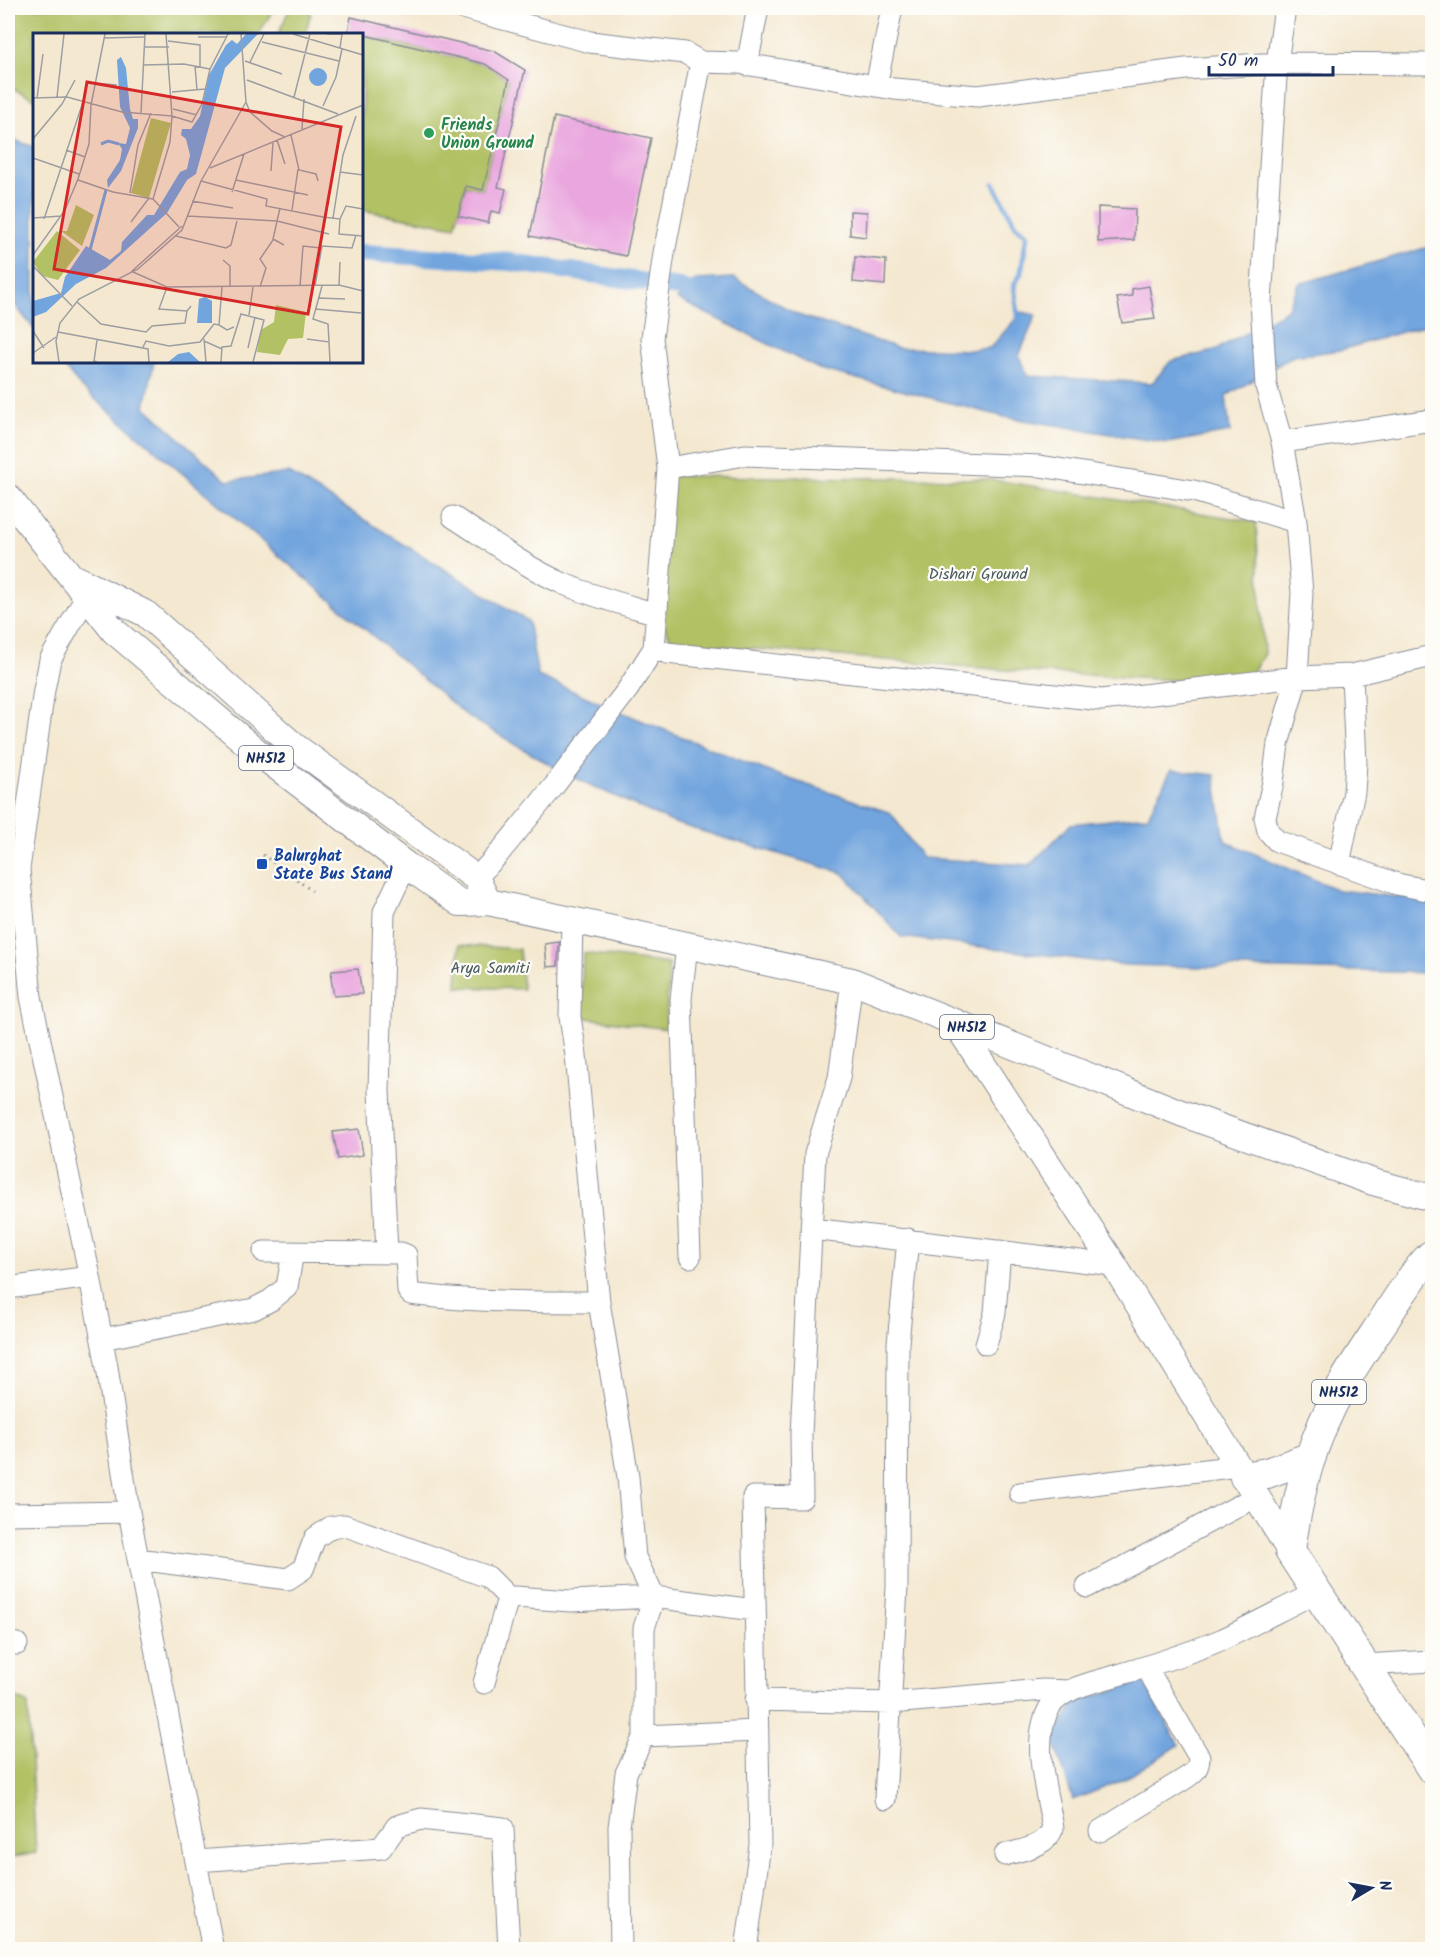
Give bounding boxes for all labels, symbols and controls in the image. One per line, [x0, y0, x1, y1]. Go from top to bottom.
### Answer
inset map [33, 33, 363, 363]
scale bar [1209, 39, 1334, 77]
text: 50 m [1218, 47, 1258, 76]
place label: Friends Union Ground [441, 113, 534, 156]
marker: Friends Union Ground [422, 126, 436, 140]
park label: Dishari Ground [928, 562, 1029, 587]
road number: NH512 [239, 746, 293, 770]
place label: Balurghat State Bus Stand [274, 844, 393, 887]
marker: Balurghat State Bus Stand [255, 857, 269, 871]
park label: Arya Samiti [451, 956, 531, 981]
road number: NH512 [940, 1015, 994, 1039]
road number: NH512 [1312, 1380, 1366, 1404]
north arrow [1341, 1858, 1401, 1918]
text: N [1371, 1879, 1397, 1893]

